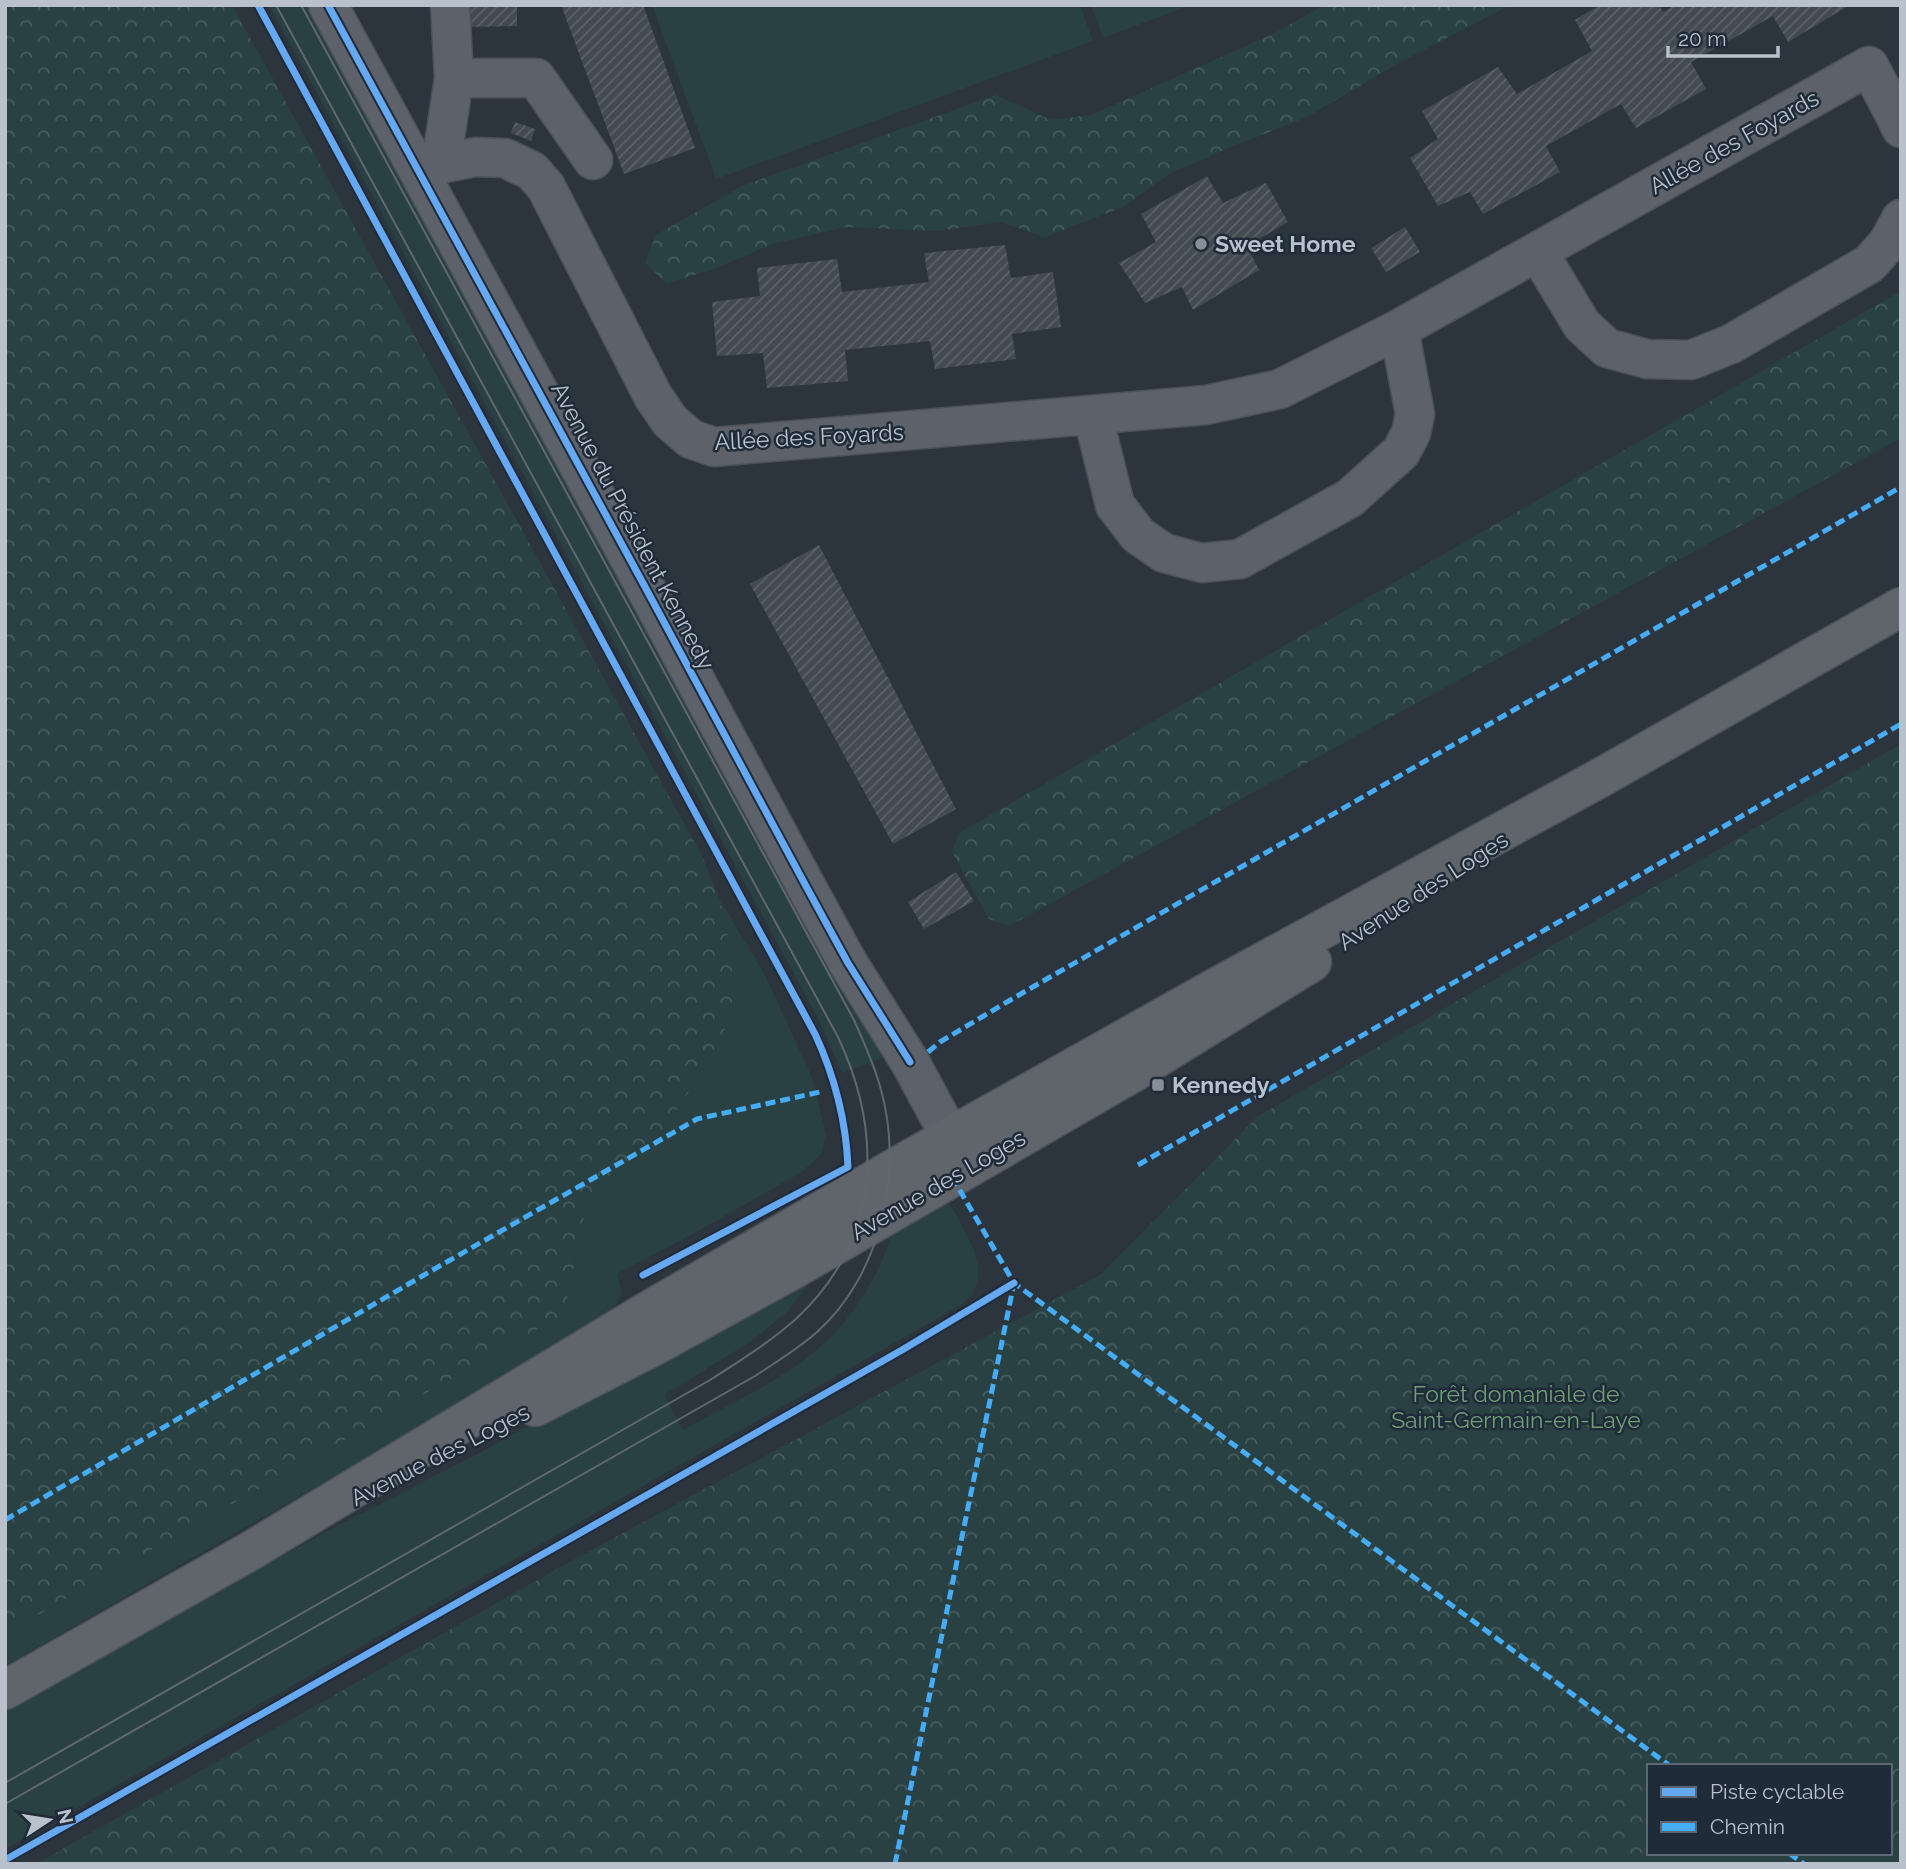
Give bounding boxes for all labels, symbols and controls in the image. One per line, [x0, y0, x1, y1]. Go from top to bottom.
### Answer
scale bar [1668, 14, 1778, 58]
text: 20 m [1678, 26, 1726, 51]
street label: Allée des Foyards [1644, 84, 1823, 199]
place label: Sweet Home [1215, 230, 1356, 257]
marker: Sweet Home [1193, 236, 1209, 252]
street label: Avenue du Président Kennedy [546, 378, 721, 674]
street label: Allée des Foyards [714, 418, 904, 455]
street label: Avenue des Loges [1333, 826, 1513, 956]
place label: Kennedy [1172, 1071, 1270, 1098]
marker: Kennedy [1150, 1077, 1166, 1093]
street label: Avenue des Loges [846, 1124, 1030, 1246]
park label: Forêt domaniale de Saint-Germain-en-Laye [1391, 1380, 1641, 1433]
street label: Avenue des Loges [346, 1398, 534, 1511]
legend [1647, 1764, 1892, 1855]
text: Piste cyclable [1710, 1779, 1844, 1804]
north arrow [14, 1785, 84, 1855]
text: N [53, 1807, 78, 1826]
text: Chemin [1710, 1814, 1785, 1839]

